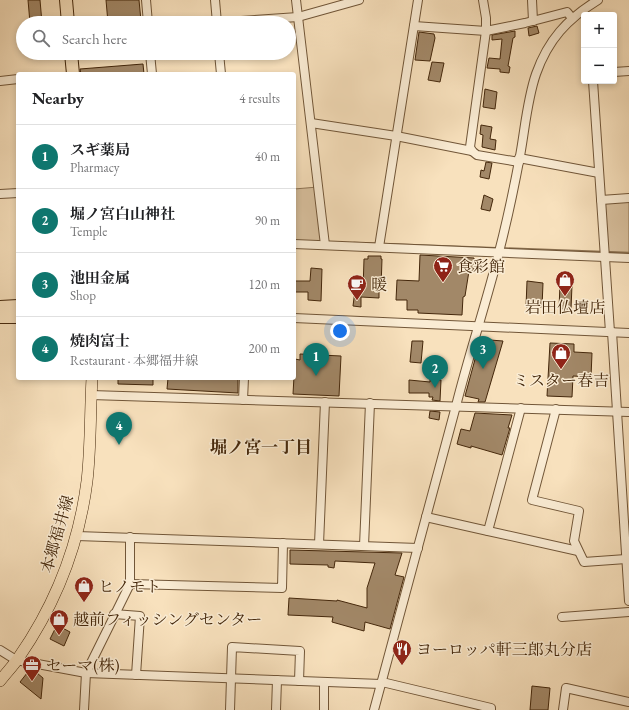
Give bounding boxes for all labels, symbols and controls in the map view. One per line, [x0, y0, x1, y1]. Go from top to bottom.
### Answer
map controls [581, 12, 617, 84]
button: + [581, 12, 617, 48]
search box [16, 16, 296, 60]
icon: search [30, 27, 52, 49]
text: Search here [62, 29, 127, 48]
button: − [581, 48, 617, 84]
text: Nearby [32, 87, 84, 109]
text: 4 results [239, 90, 280, 107]
text: スギ薬局 [70, 140, 130, 159]
text: 1 [42, 148, 48, 165]
text: 40 m [255, 148, 280, 165]
text: Pharmacy [70, 159, 119, 176]
text: 堀ノ宮白山神社 [70, 204, 175, 223]
text: 2 [42, 212, 48, 229]
text: 90 m [255, 212, 280, 229]
text: Temple [70, 223, 107, 240]
supermarket icon: 食彩館 [432, 255, 454, 283]
place label: 食彩館 [457, 256, 505, 277]
text: 池田金属 [70, 268, 130, 287]
shop icon: 岩田仏壇店 [554, 269, 576, 297]
cafe icon: 暖 [346, 273, 368, 301]
place label: 暖 [371, 274, 387, 295]
text: 3 [42, 276, 48, 293]
text: 120 m [249, 276, 280, 293]
text: Shop [70, 287, 96, 304]
place label: 岩田仏壇店 [525, 297, 605, 318]
your location [330, 321, 350, 341]
text: 焼肉富士 [70, 331, 130, 350]
pin: 3 [470, 336, 496, 369]
text: 4 [42, 340, 48, 357]
text: 200 m [249, 340, 280, 357]
shop icon: ミスター春吉 [550, 342, 572, 370]
pin: 1 [303, 343, 329, 376]
text: Restaurant · 本郷福井線 [70, 352, 198, 369]
pin: 2 [422, 355, 448, 388]
place label: ミスター春吉 [513, 370, 609, 391]
pin: 4 [106, 412, 132, 445]
district label: 堀ノ宮一丁目 [210, 436, 312, 458]
street label: 本郷福井線 [36, 493, 78, 575]
shop icon: ヒノモト [73, 575, 95, 603]
place label: ヒノモト [98, 576, 161, 597]
shop icon: 越前フィッシングセンター [48, 608, 70, 636]
place label: 越前フィッシングセンター [73, 609, 262, 630]
restaurant icon: ヨーロッパ軒三郎丸分店 [391, 638, 413, 666]
place label: ヨーロッパ軒三郎丸分店 [416, 639, 592, 660]
office icon: セーマ(株) [21, 654, 43, 682]
place label: セーマ(株) [46, 655, 119, 676]

